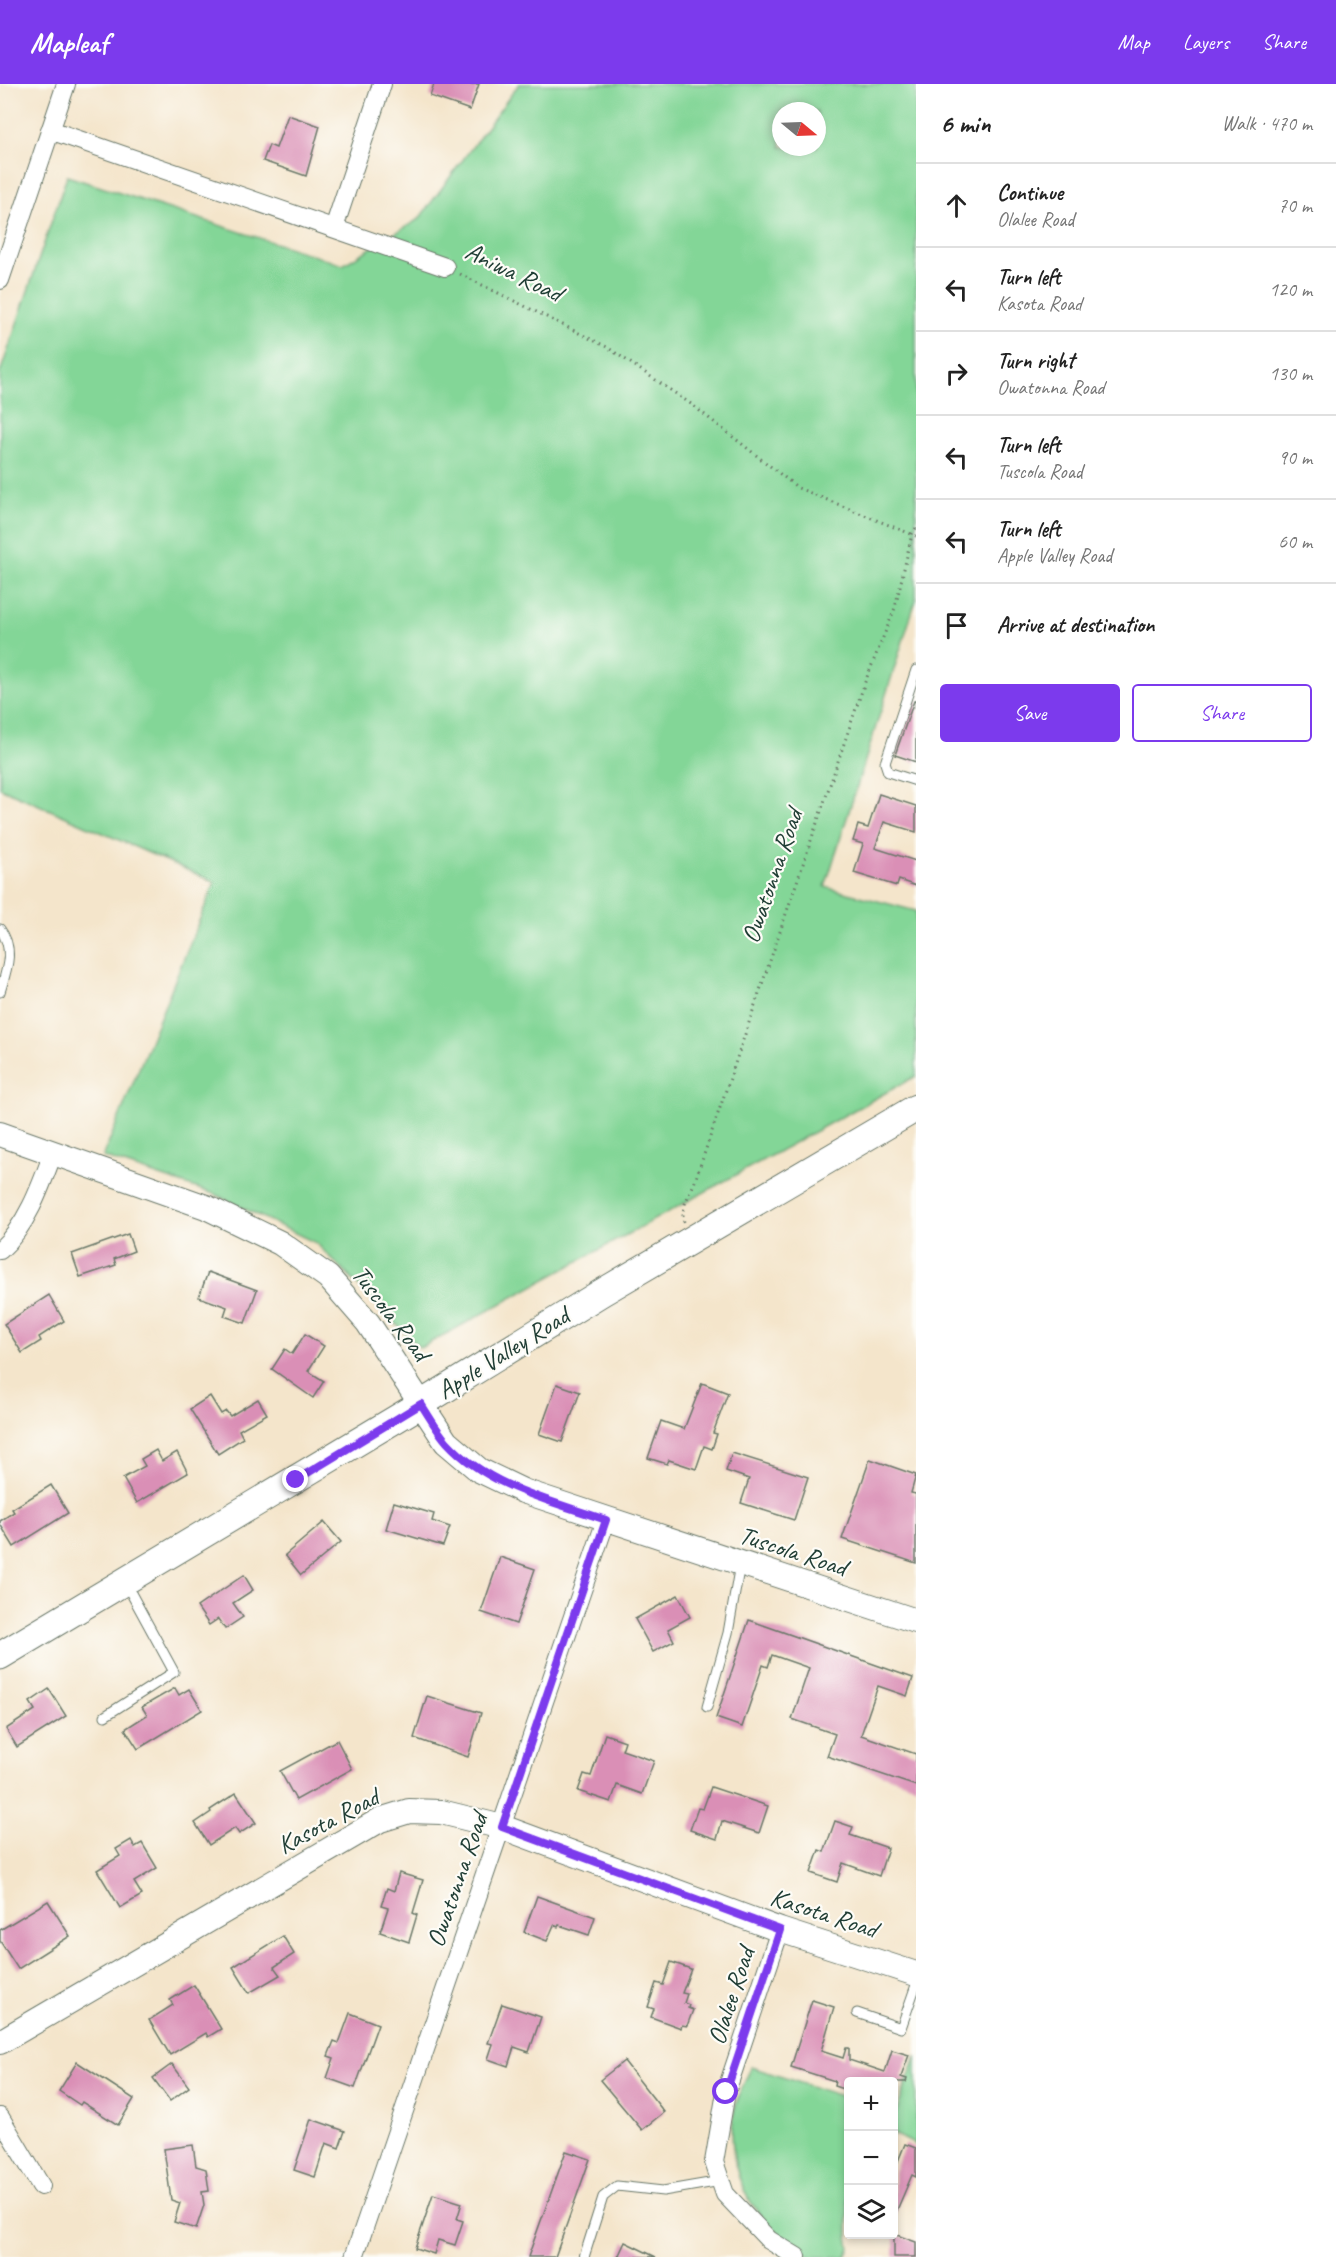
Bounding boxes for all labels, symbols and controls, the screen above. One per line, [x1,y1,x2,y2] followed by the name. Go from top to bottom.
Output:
[30,25,108,60] text: Mapleaf
[1117,29,1150,55] text: Map
[1183,29,1229,55] text: Layers
[1262,29,1306,55] text: Share
[772,102,826,156] north arrow
[940,107,990,140] text: 6 min
[1222,111,1312,136] text: Walk · 470 m
[997,179,1063,207] text: Continue
[940,189,973,222] icon: ahead
[1278,193,1312,218] text: 70 m
[997,207,1074,232] text: Olalee Road
[460,234,571,311] street label: Aniwa Road
[997,263,1061,291] text: Turn left
[940,273,973,306] icon: left
[1269,277,1312,302] text: 120 m
[997,291,1082,316] text: Kasota Road
[997,347,1074,375] text: Turn right
[940,357,973,390] icon: right
[1269,361,1312,386] text: 130 m
[997,375,1104,400] text: Owatonna Road
[997,431,1061,459] text: Turn left
[940,441,973,474] icon: left
[1278,445,1312,470] text: 90 m
[997,459,1083,484] text: Tuscola Road
[997,515,1061,543] text: Turn left
[940,525,973,558] icon: left
[1278,529,1312,554] text: 60 m
[997,543,1112,568] text: Apple Valley Road
[940,609,973,642] icon: arrive
[997,611,1154,639] text: Arrive at destination
[940,684,1120,742] button: Save
[1132,684,1312,742] button: Share
[734,801,812,947] street label: Owatonna Road
[344,1259,440,1370] street label: Tuscola Road
[431,1297,578,1407] street label: Apple Valley Road
[282,1466,308,1492] route end
[735,1518,855,1585] street label: Tuscola Road
[272,1779,388,1861] street label: Kasota Road
[419,1805,497,1951] street label: Owatonna Road
[766,1880,885,1947] street label: Kasota Road
[700,1940,763,2049] street label: Olalee Road
[844,2077,898,2239] map controls
[844,2077,898,2131] button: +
[712,2078,738,2104] route start
[844,2131,898,2185] button: −
[844,2185,898,2239] button: layers

